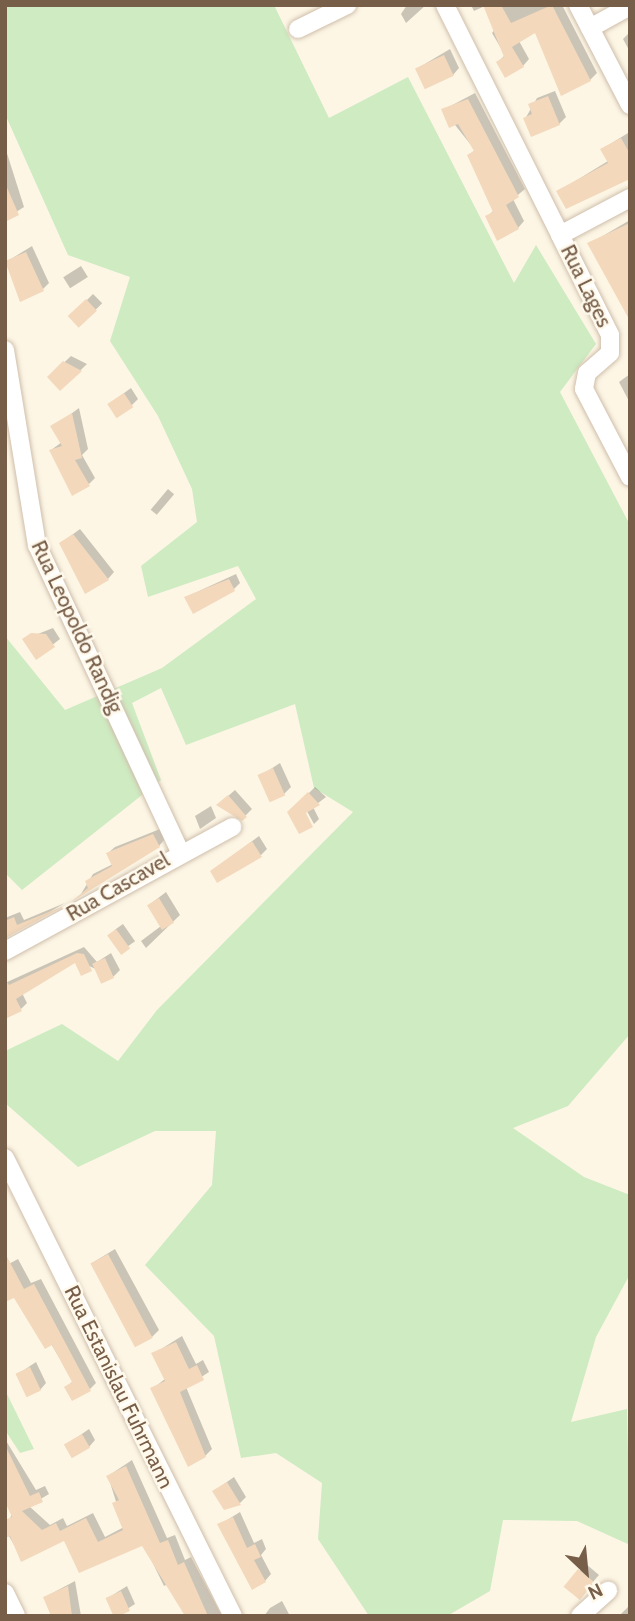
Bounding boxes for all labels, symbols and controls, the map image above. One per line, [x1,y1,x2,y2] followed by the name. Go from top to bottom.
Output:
[555,241,617,331] street label: Rua Lages
[26,537,128,717] street label: Rua Leopoldo Randig
[62,847,174,927] street label: Rua Cascavel
[59,1282,179,1492] street label: Rua Estanislau Fuhrmann
[551,1537,621,1607] north arrow
[584,1578,607,1605] text: N

